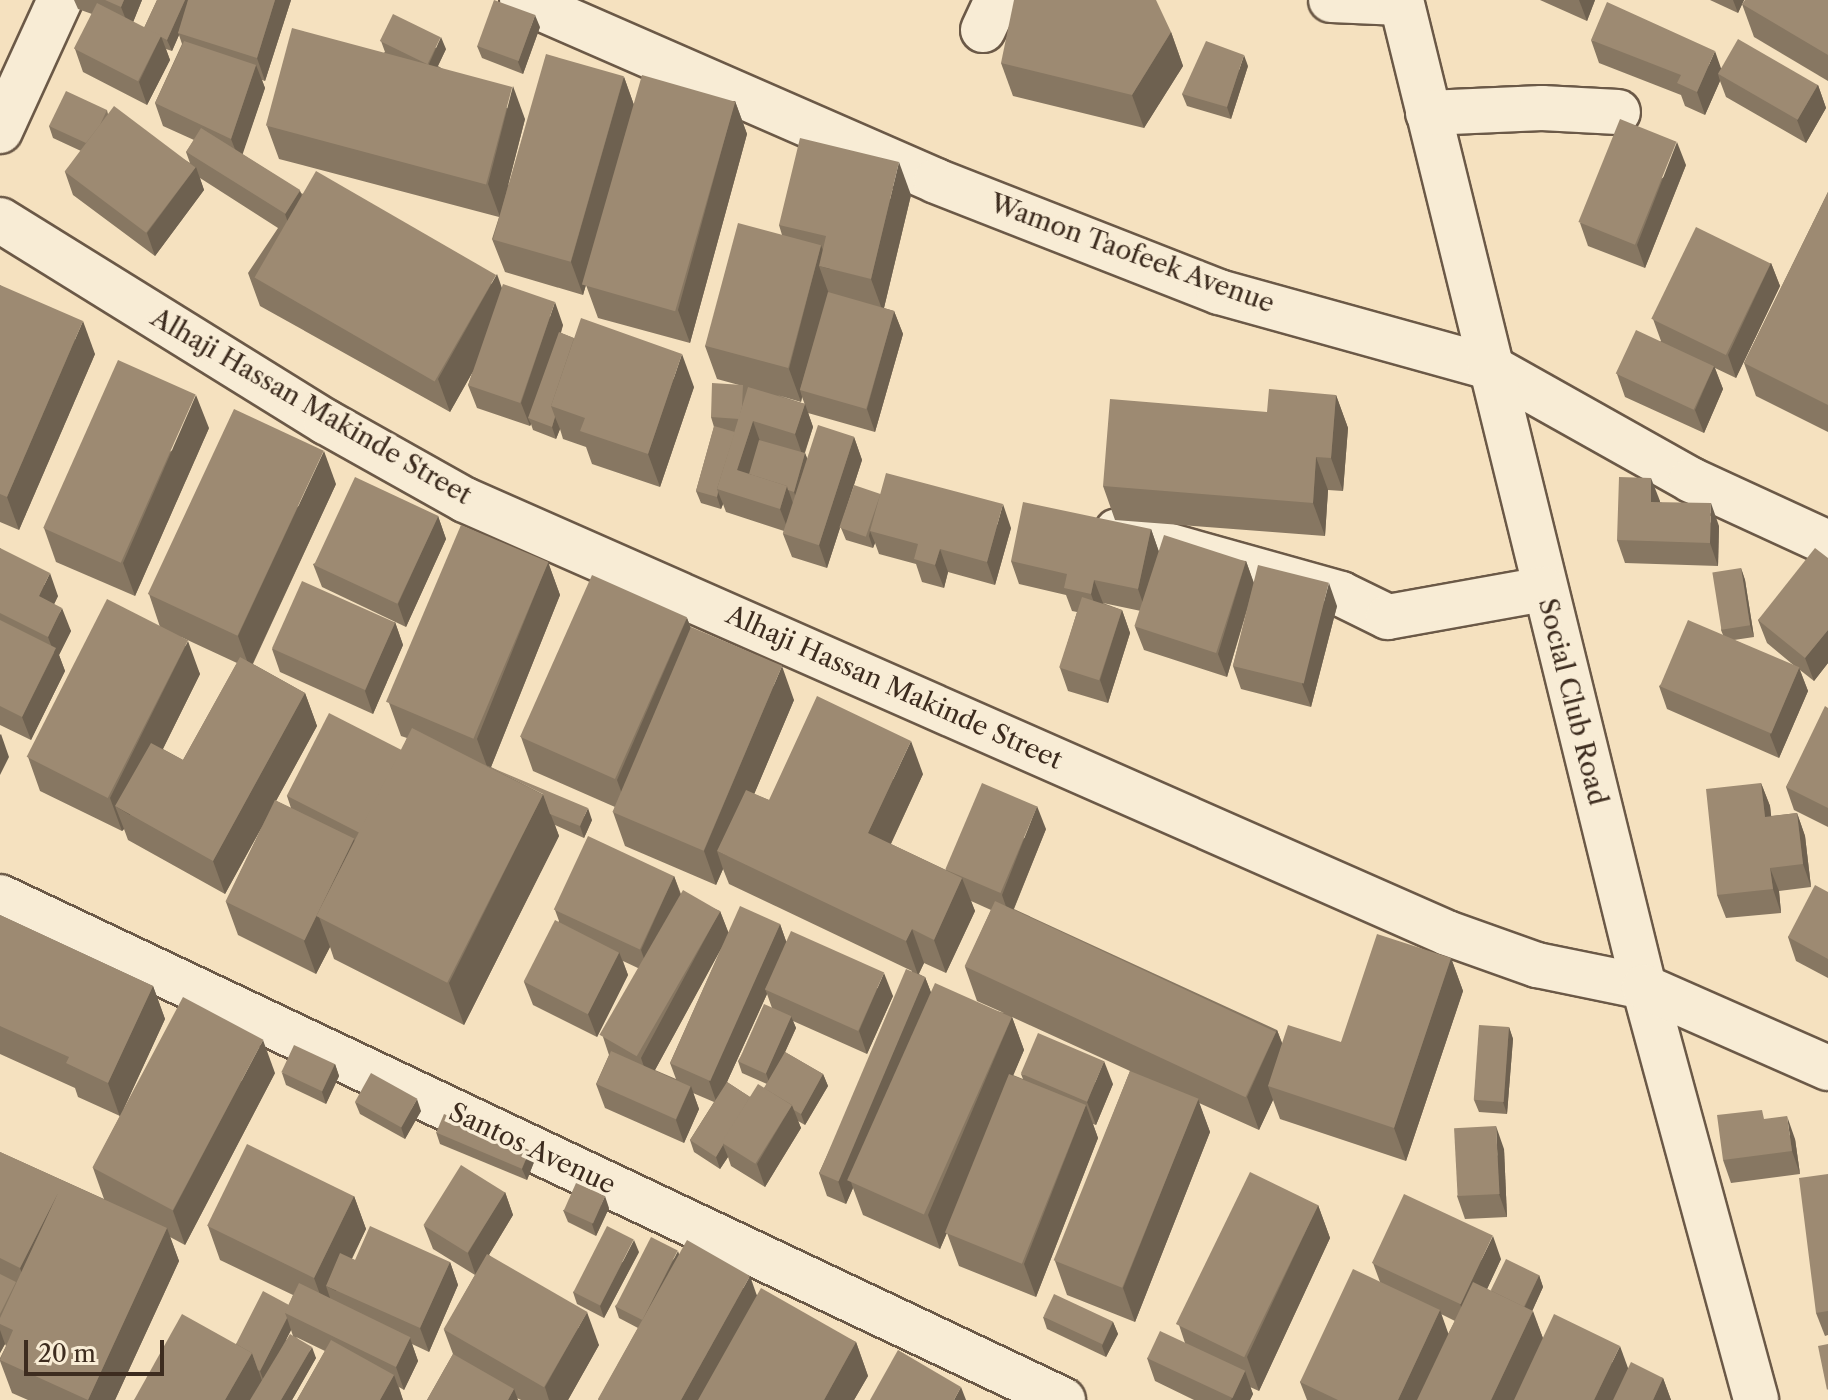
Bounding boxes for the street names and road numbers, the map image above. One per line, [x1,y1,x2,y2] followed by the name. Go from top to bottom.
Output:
[985,188,1279,320] street label: Wamon Taofeek Avenue
[145,302,477,512] street label: Alhaji Hassan Makinde Street
[1531,595,1613,809] street label: Social Club Road
[721,600,1067,776] street label: Alhaji Hassan Makinde Street
[443,1097,621,1201] street label: Santos Avenue

